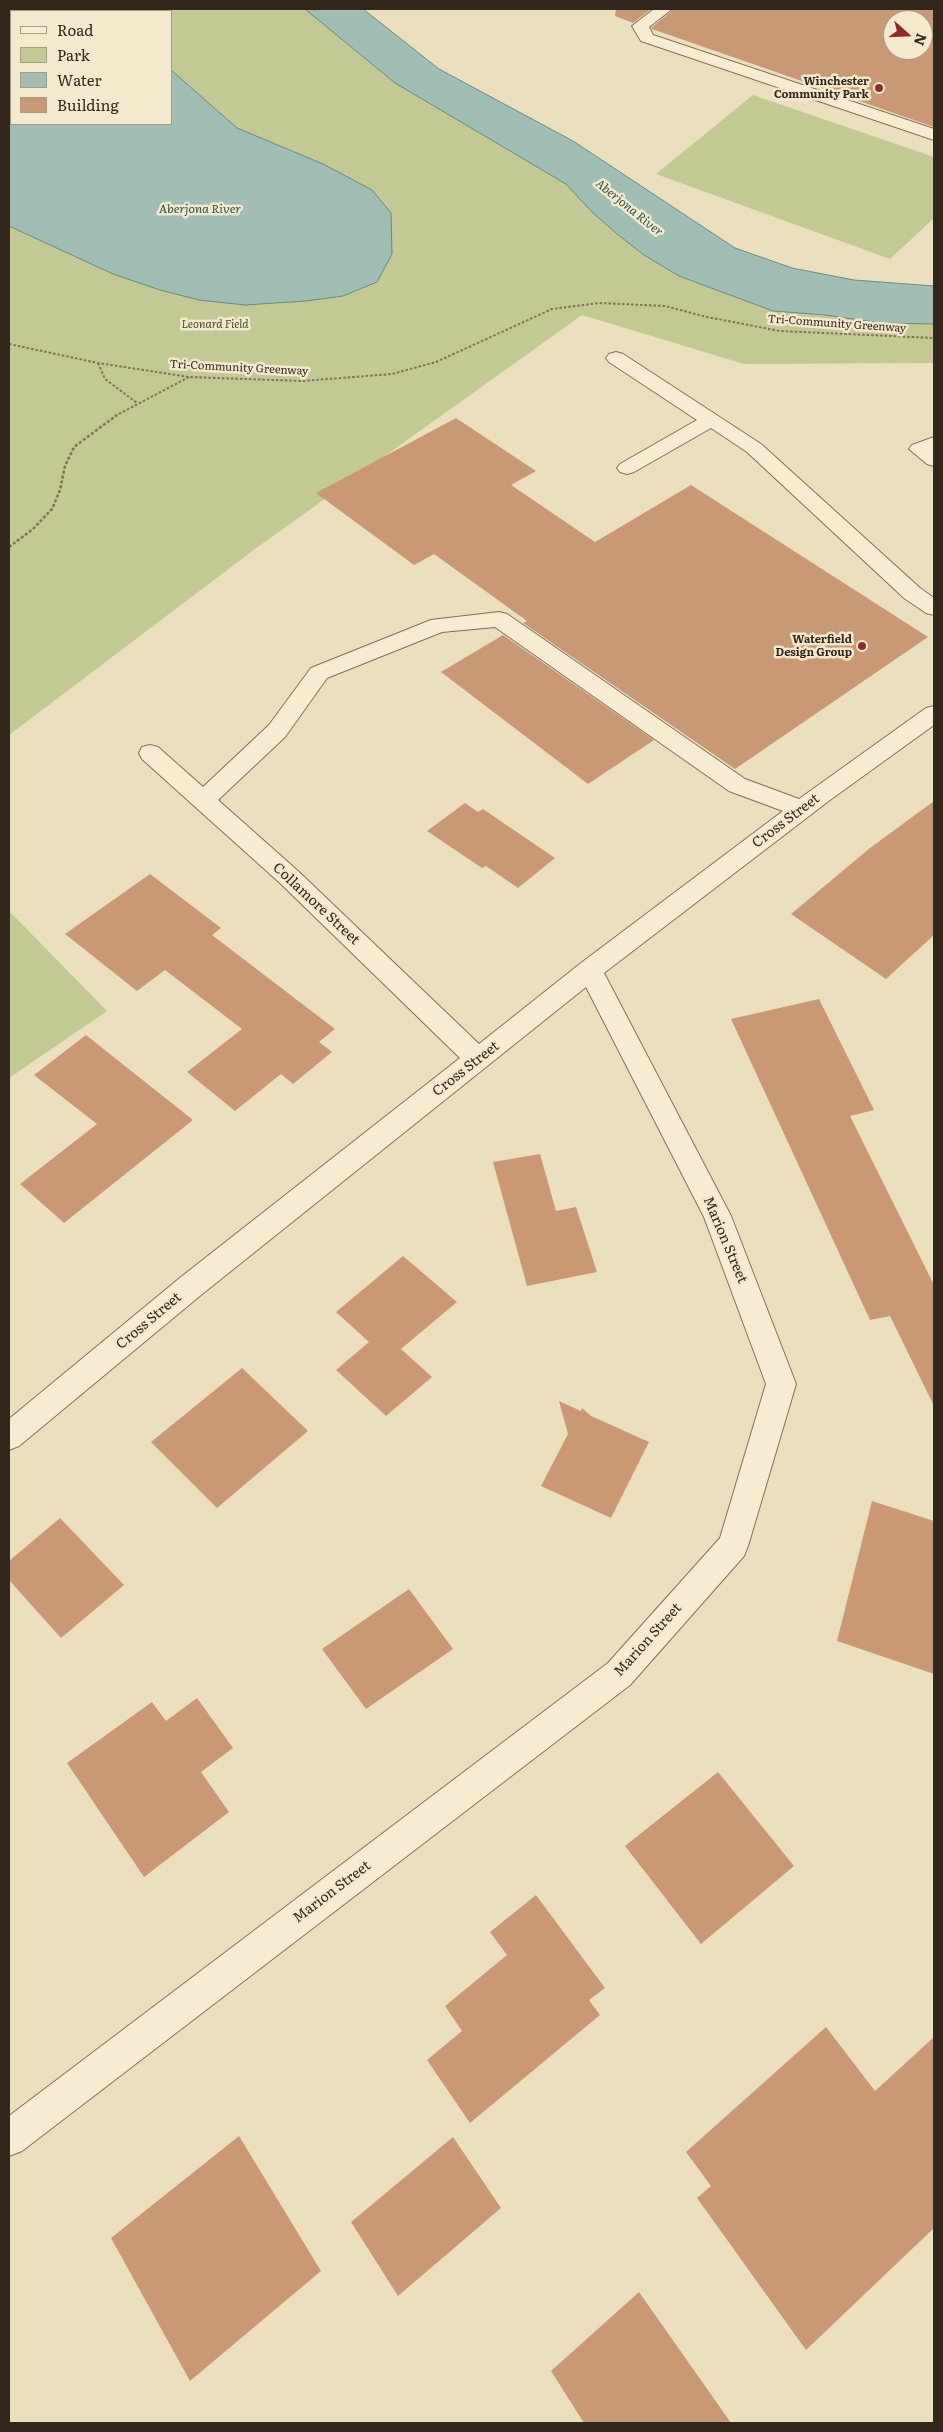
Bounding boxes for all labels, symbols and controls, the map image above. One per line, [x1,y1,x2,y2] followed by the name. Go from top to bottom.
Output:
[10,10,172,125] legend
[883,10,933,60] north arrow
[57,18,93,41] text: Road
[910,31,933,49] text: N
[57,43,90,66] text: Park
[57,68,102,91] text: Water
[774,75,869,101] place label: Winchester Community Park
[873,82,885,94] marker: Winchester Community Park
[57,93,119,116] text: Building
[592,177,666,239] water label: Aberjona River
[159,202,241,216] water label: Aberjona River
[767,313,907,335] street label: Tri-Community Greenway
[181,318,249,332] park label: Leonard Field
[169,358,309,378] street label: Tri-Community Greenway
[776,633,852,659] place label: Waterfield Design Group
[856,640,868,652] marker: Waterfield Design Group
[749,790,823,852] street label: Cross Street
[269,859,363,949] street label: Collamore Street
[429,1038,503,1100] street label: Cross Street
[699,1194,751,1286] street label: Marion Street
[113,1289,185,1353] street label: Cross Street
[611,1600,685,1680] street label: Marion Street
[290,1857,374,1927] street label: Marion Street

